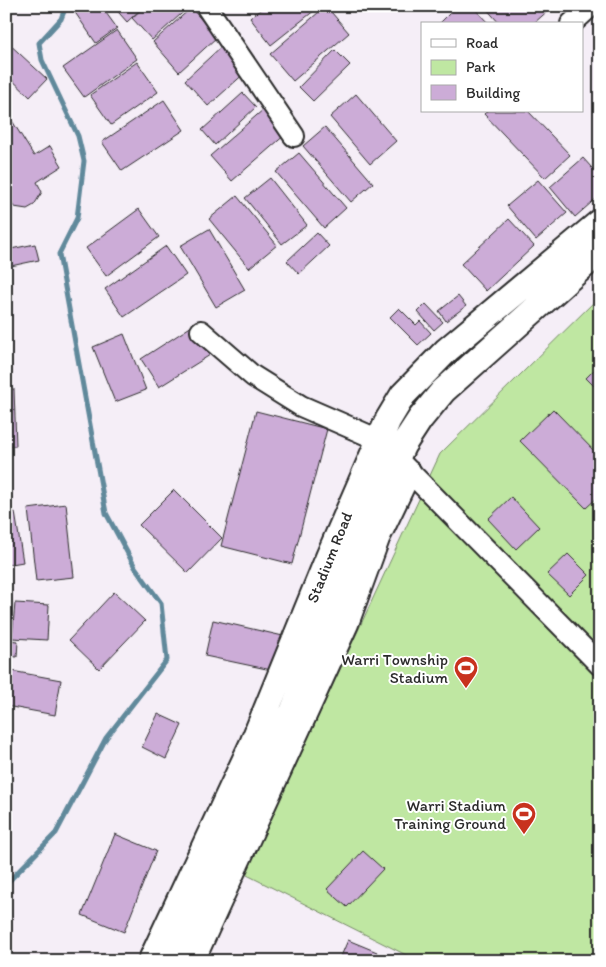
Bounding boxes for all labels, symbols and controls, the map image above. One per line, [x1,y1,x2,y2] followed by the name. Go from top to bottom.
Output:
[421,22,584,112] legend
[466,34,499,52] text: Road
[466,58,496,76] text: Park
[466,84,520,102] text: Building
[303,509,356,605] street label: Stadium Road
[341,650,449,687] place label: Warri Township Stadium
[453,655,479,689] sports icon: Warri Township Stadium
[394,796,506,833] place label: Warri Stadium Training Ground
[511,801,537,835] sports icon: Warri Stadium Training Ground

